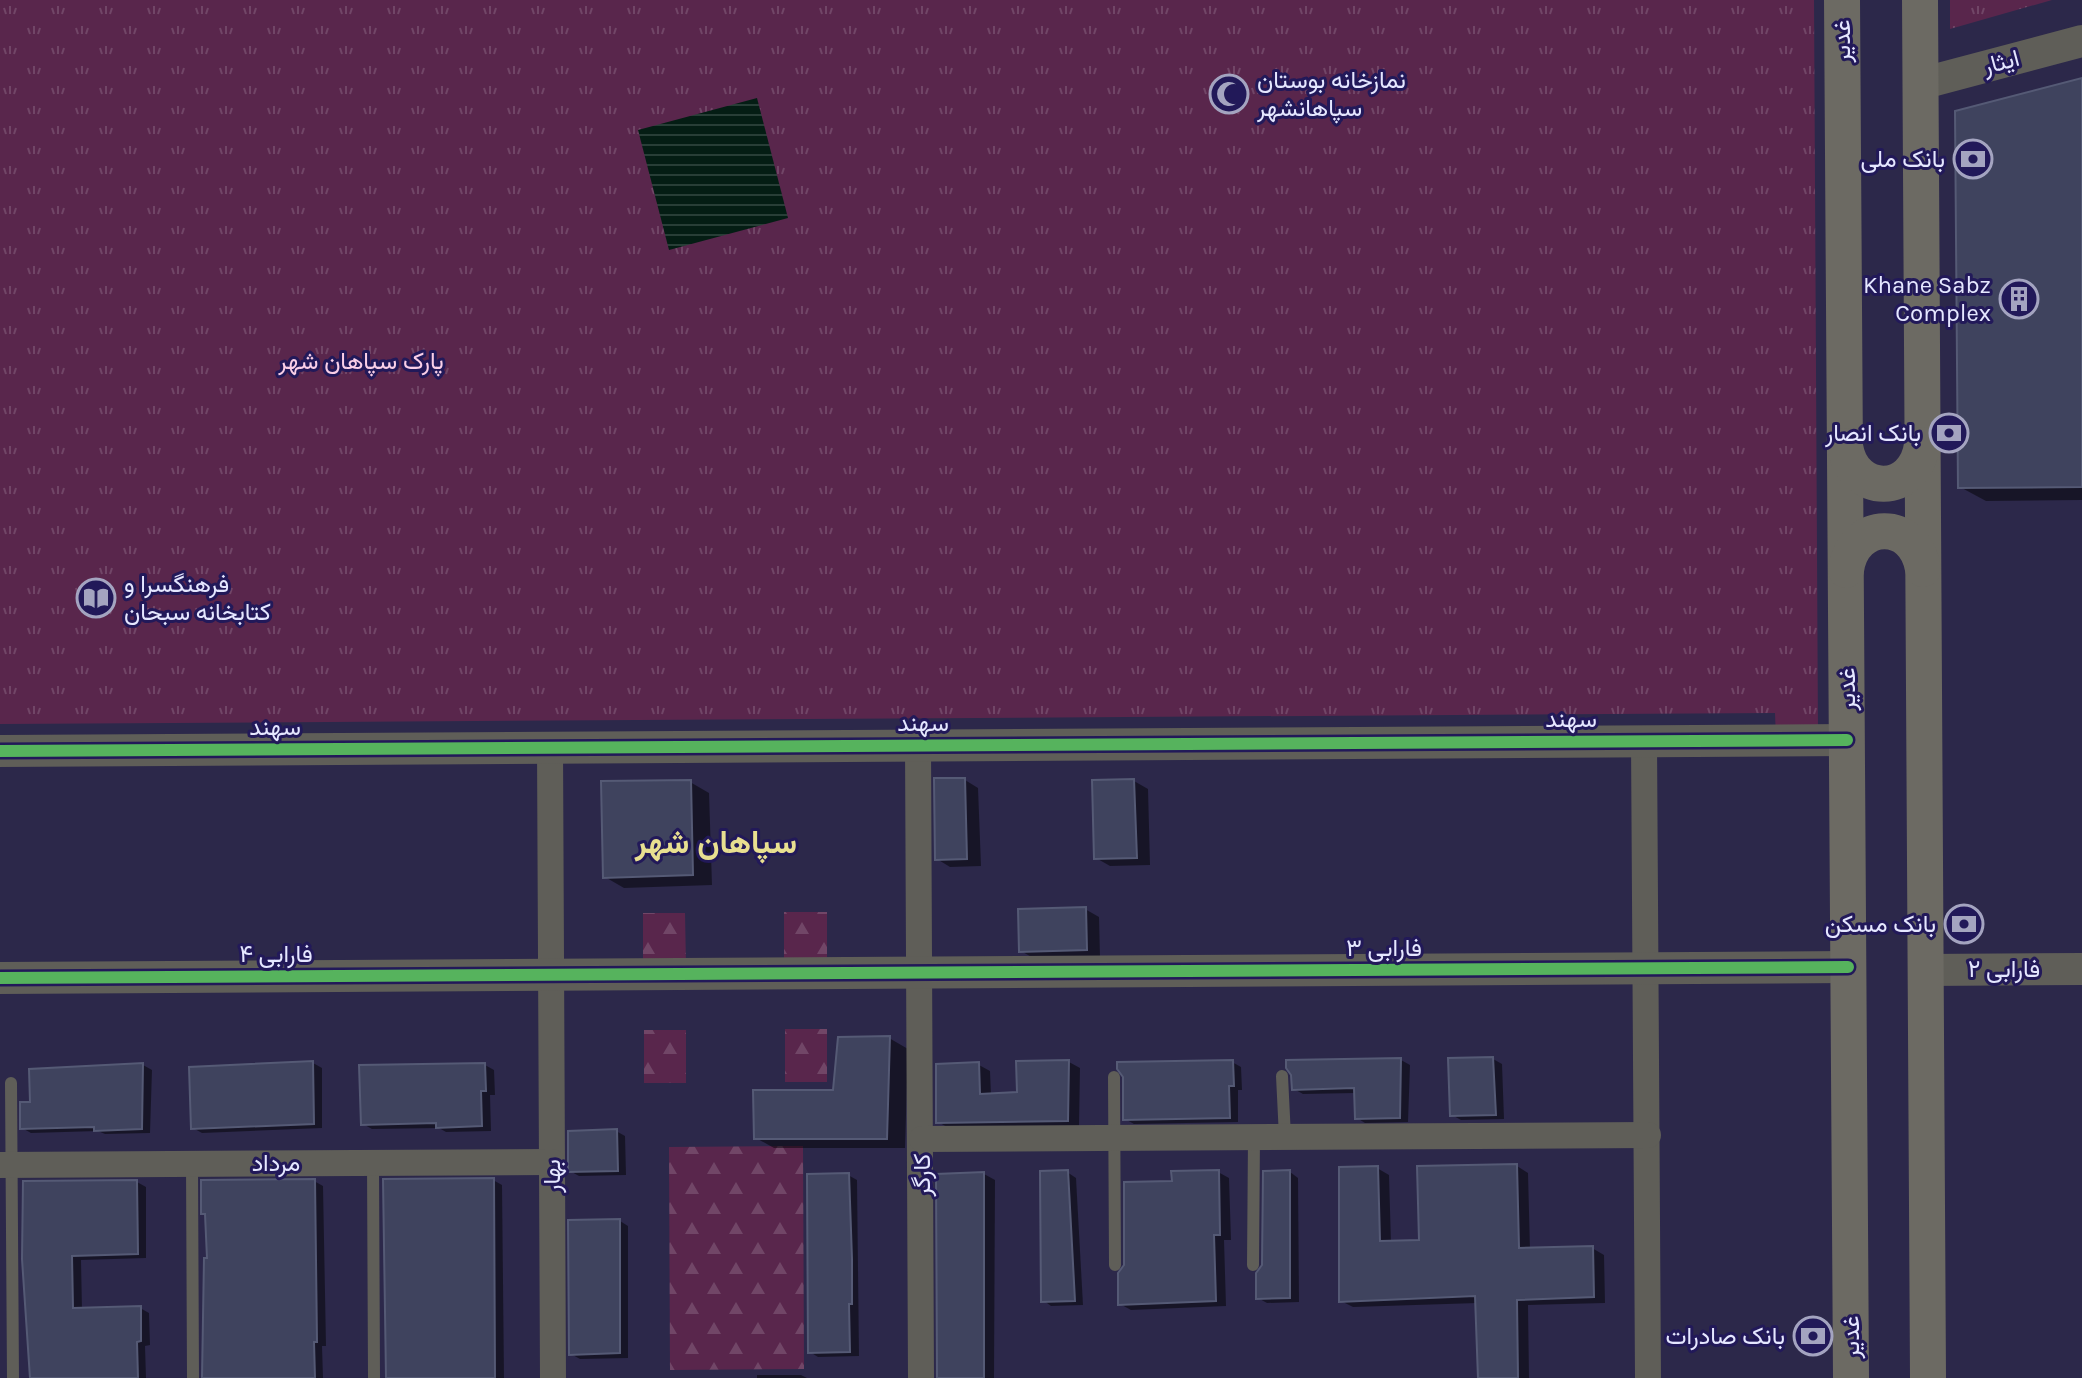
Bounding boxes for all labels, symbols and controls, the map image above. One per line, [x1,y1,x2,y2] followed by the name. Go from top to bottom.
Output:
[1828,20,1857,63] street label: غدیر
[1979,44,2023,81] street label: ایثار
[1256,66,1406,124] place label: نمازخانه بوستان سپاهانشهر
[1208,73,1250,115] mosque icon: نمازخانه بوستان سپاهانشهر
[1952,138,1994,180] bank icon: بانک ملی
[1860,145,1945,173] place label: بانک ملی
[1863,271,1991,327] place label: Khane Sabz Complex
[1998,278,2040,320] building icon: Khane Sabz Complex
[277,347,444,377] park label: پارک سپاهان شهر
[1928,412,1970,454] bank icon: بانک انصار
[1824,419,1921,448] place label: بانک انصار
[124,570,271,626] place label: فرهنگسرا و کتابخانه سبحان
[75,577,117,619] library icon: فرهنگسرا و کتابخانه سبحان
[1833,668,1862,711] street label: غدیر
[1545,705,1597,734] street label: سهند
[897,709,949,738] street label: سهند
[249,713,301,742] street label: سهند
[634,824,797,864] district label: سپاهان شهر
[1943,903,1985,945] bank icon: بانک مسکن
[1825,910,1936,938] place label: بانک مسکن
[1346,934,1422,963] street label: فارابی ۳
[239,940,313,969] street label: فارابی ۴
[1968,955,2040,984] street label: فارابی ۲
[252,1149,300,1178] street label: مرداد
[908,1154,937,1197] street label: کارگر
[538,1159,567,1194] street label: بهار
[1792,1315,1834,1357] bank icon: بانک صادرات
[1837,1316,1866,1359] street label: غدیر
[1666,1322,1785,1351] place label: بانک صادرات

